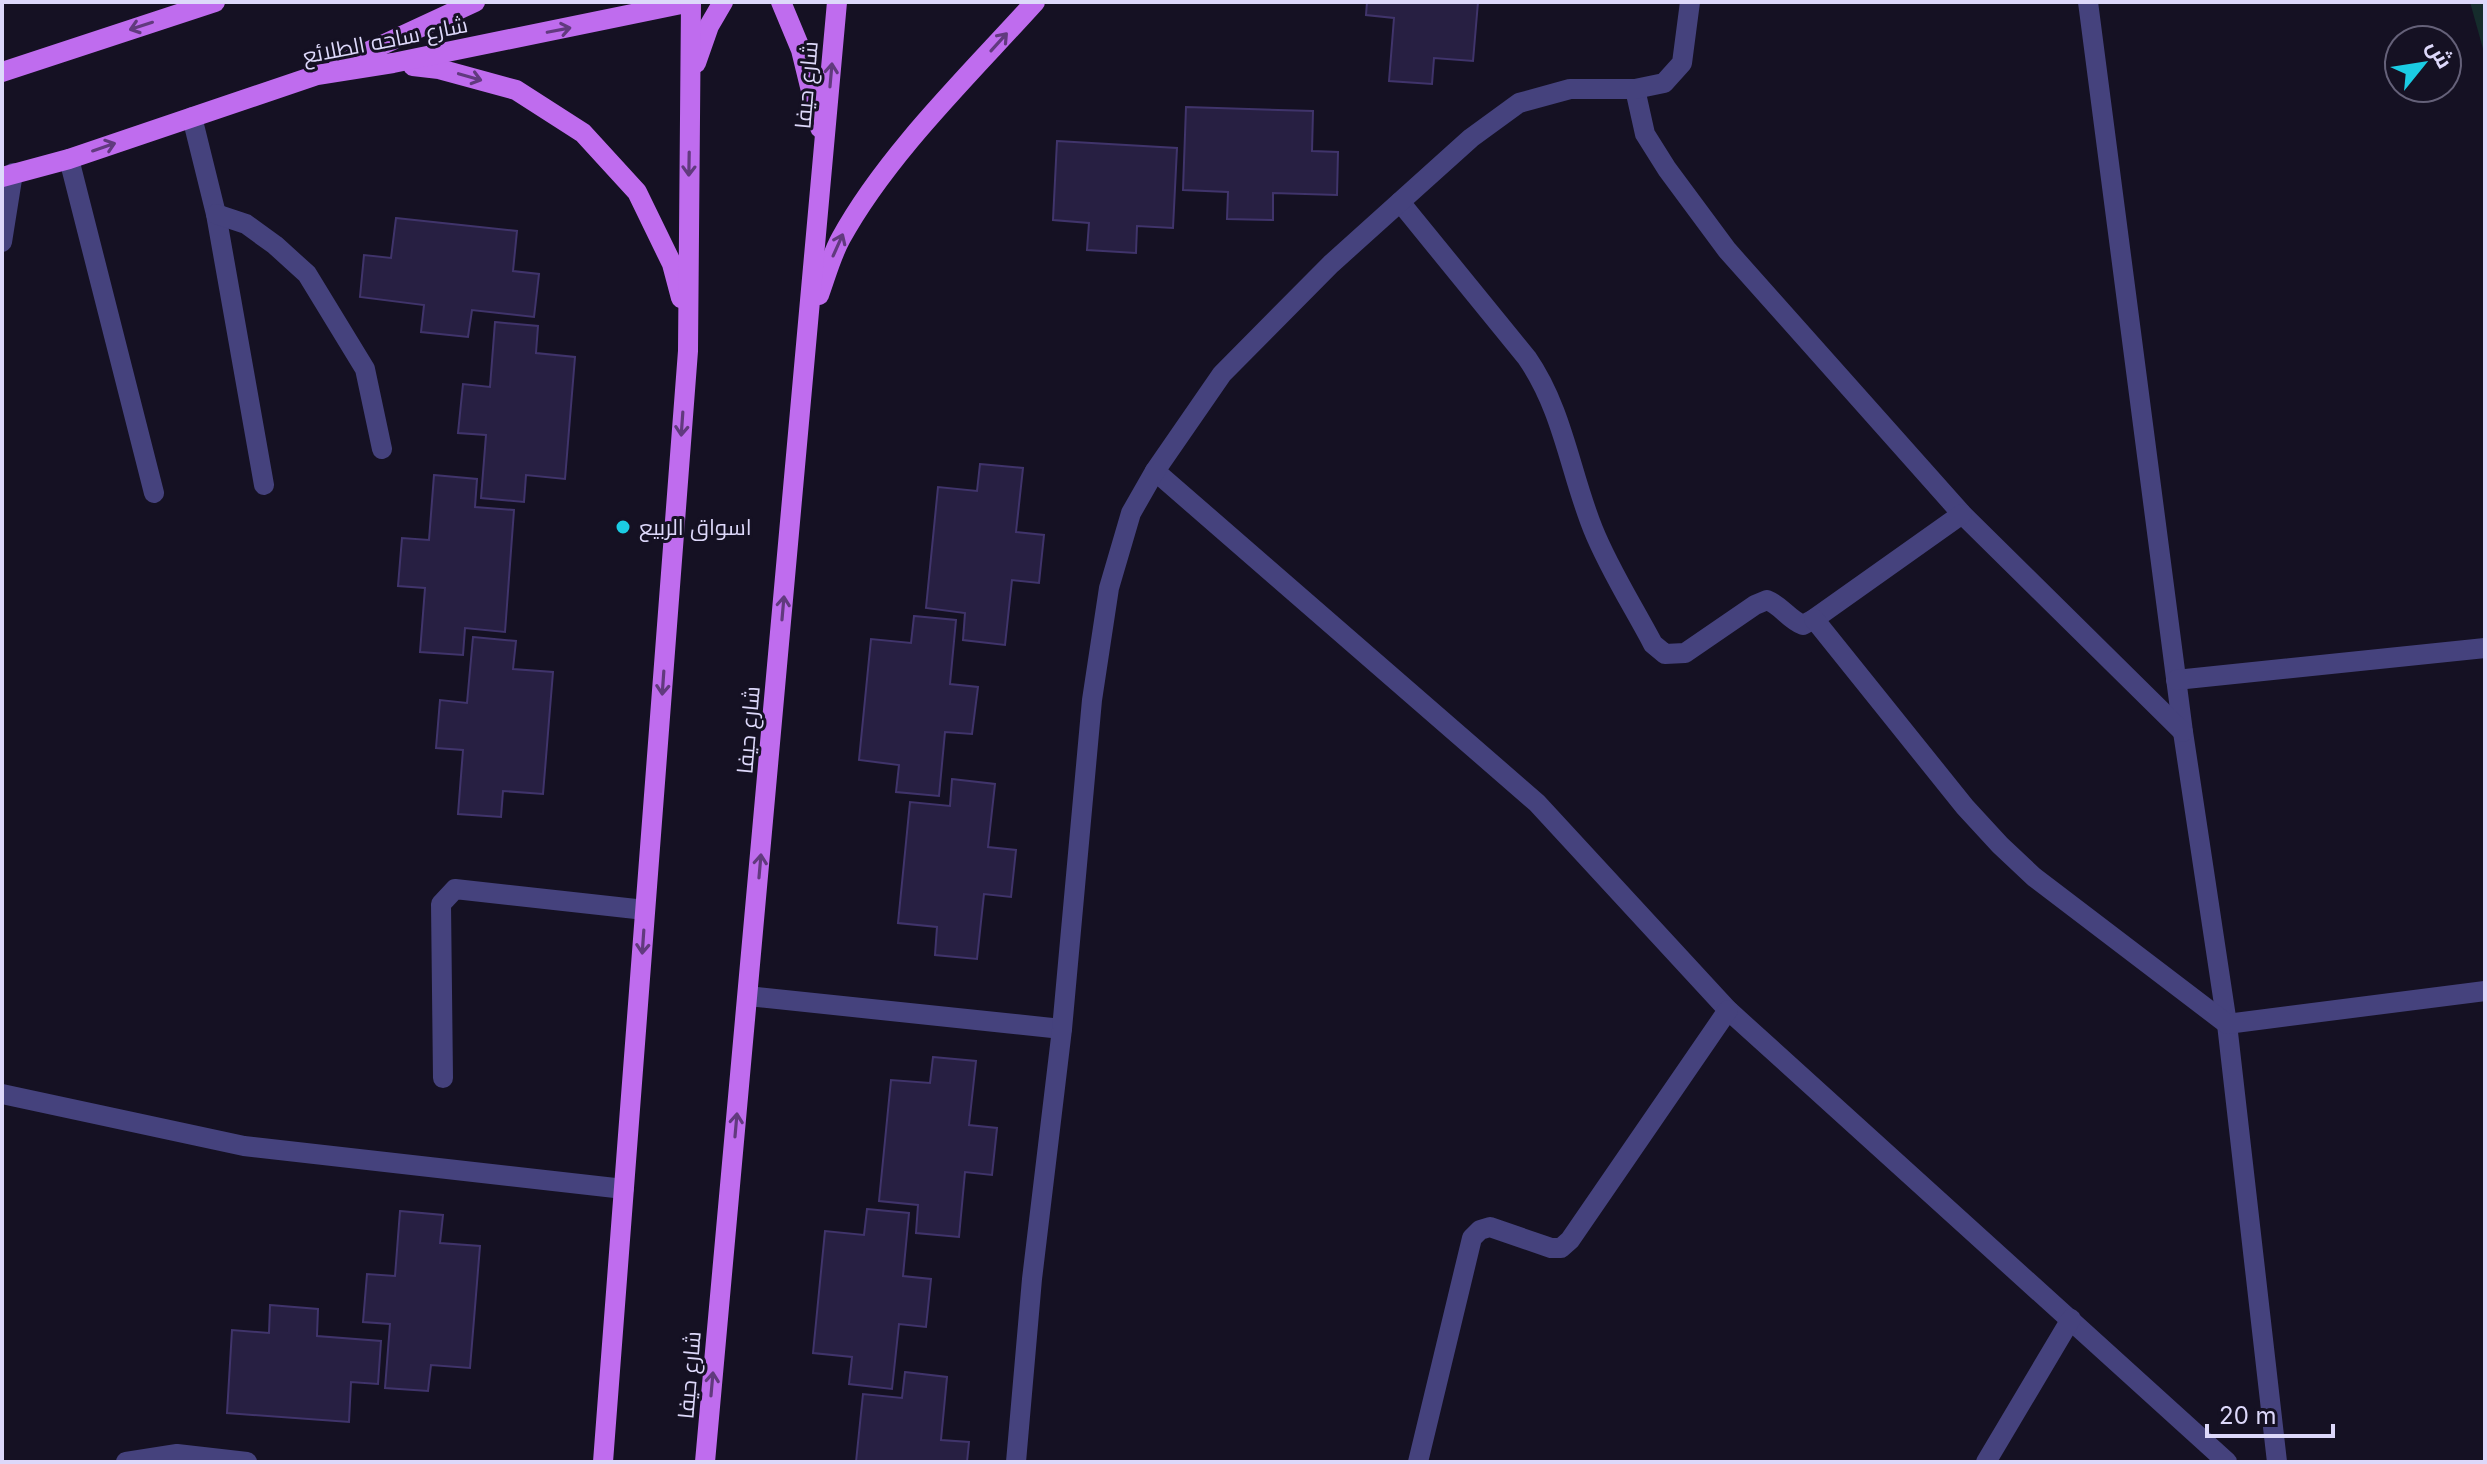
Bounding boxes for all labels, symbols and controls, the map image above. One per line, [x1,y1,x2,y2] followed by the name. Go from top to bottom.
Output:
[300,11,470,71] street label: شارع ساحه الطلائع
[129,20,154,35] one-way arrow
[546,22,571,37] one-way arrow
[2383,24,2463,104] north arrow
[990,32,1008,52] one-way arrow
[2421,35,2459,73] text: ش
[789,40,825,130] street label: شارع حيفا
[824,62,839,89] one-way arrow
[456,71,482,86] one-way arrow
[91,138,116,153] one-way arrow
[681,150,697,177] one-way arrow
[832,233,847,258] one-way arrow
[674,410,689,437] one-way arrow
[639,514,752,542] place label: اسواق الربيع
[614,518,632,536] marker: اسواق الربيع
[776,595,791,621] one-way arrow
[655,669,670,696] one-way arrow
[731,685,767,775] street label: شارع حيفا
[752,854,767,880] one-way arrow
[635,928,650,955] one-way arrow
[729,1112,744,1139] one-way arrow
[672,1330,708,1420] street label: شارع حيفا
[705,1371,720,1398] one-way arrow
[2207,1388,2333,1438] scale bar
[2219,1401,2277,1430] text: 20 m

